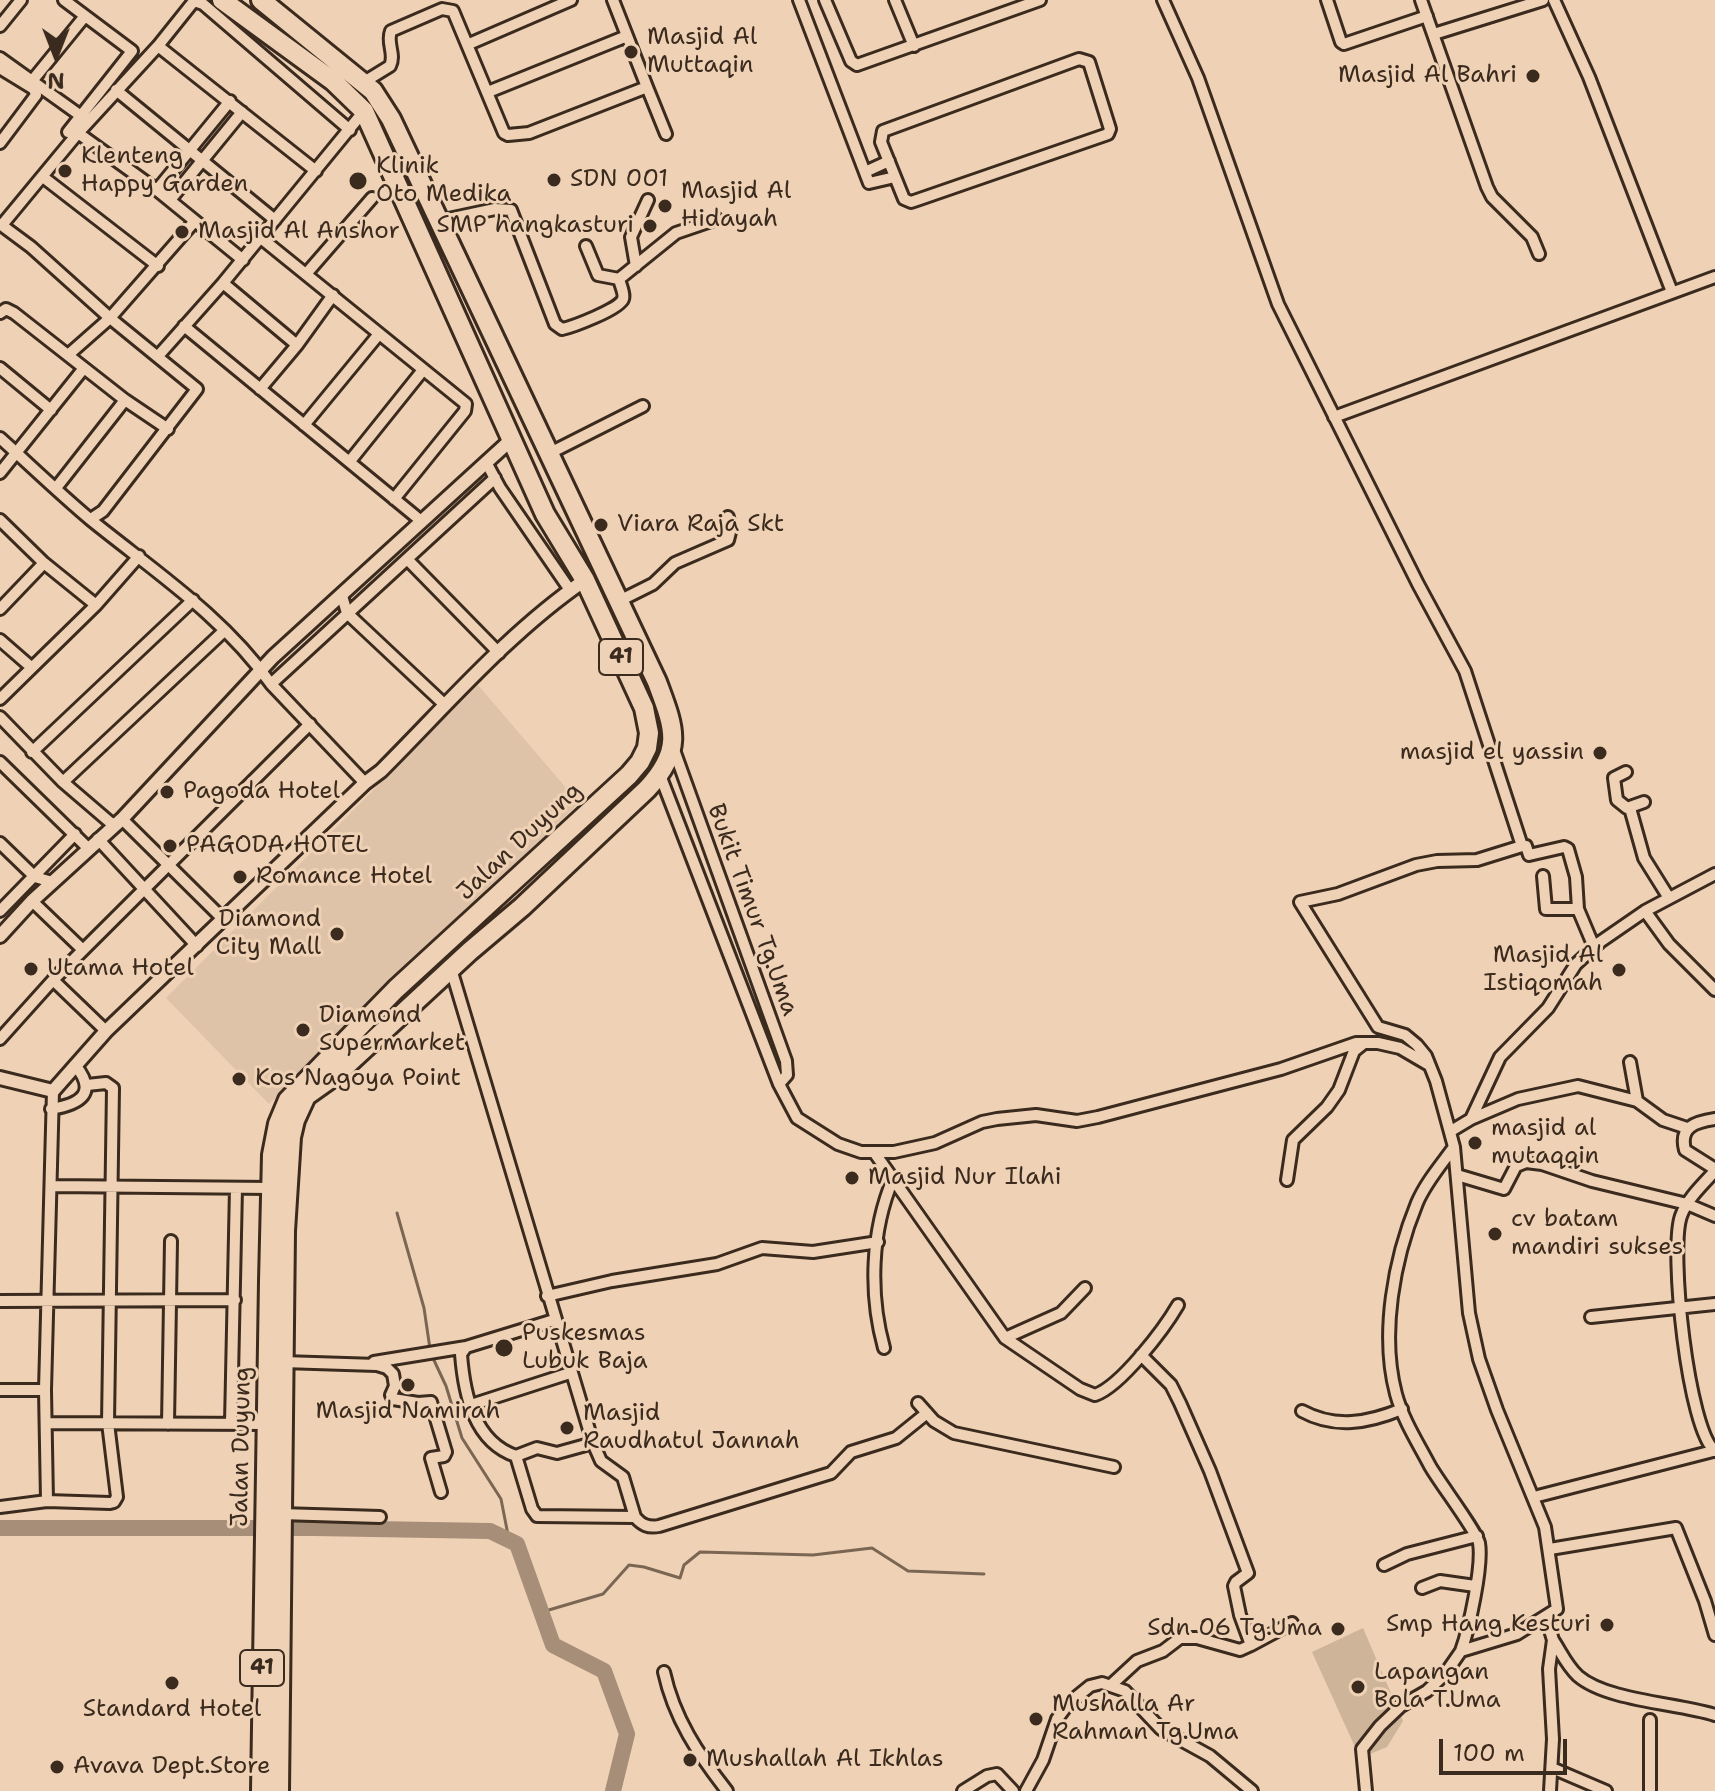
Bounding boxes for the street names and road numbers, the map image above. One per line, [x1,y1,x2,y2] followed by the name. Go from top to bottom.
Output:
[599,639,643,675] road number: 41
[452,777,588,907] street label: Jalan Duyung
[700,800,804,1020] street label: Bukit Timur Tg.Uma
[226,1367,258,1527] street label: Jalan Duyung
[240,1650,284,1686] road number: 41

